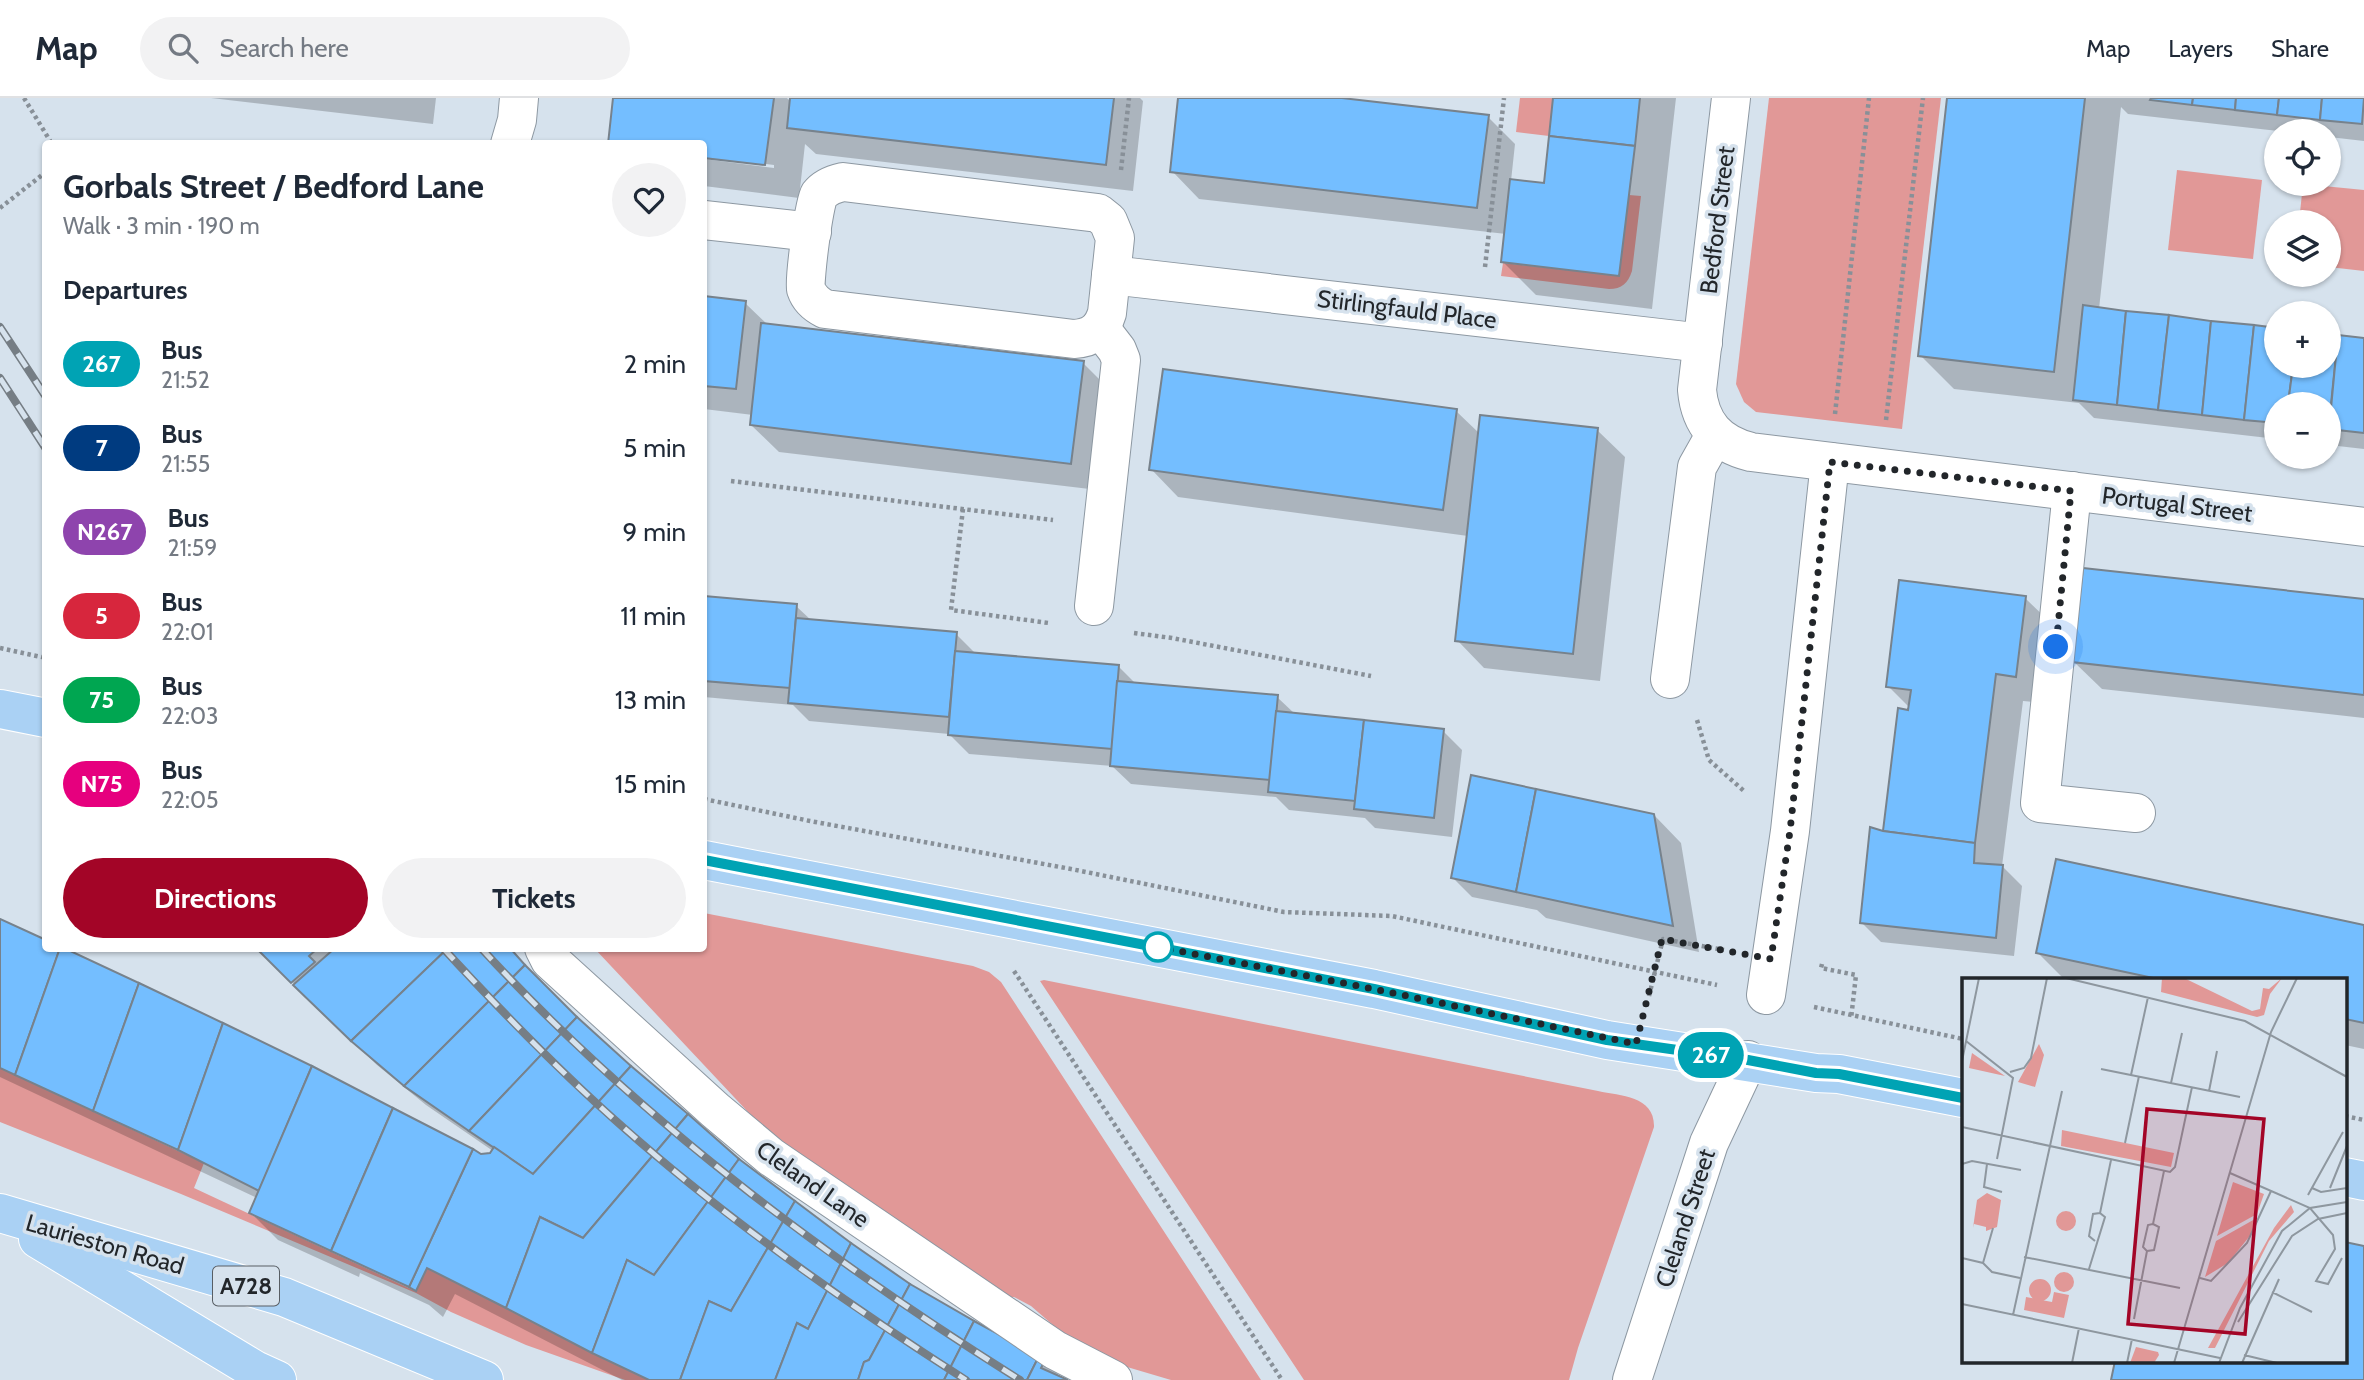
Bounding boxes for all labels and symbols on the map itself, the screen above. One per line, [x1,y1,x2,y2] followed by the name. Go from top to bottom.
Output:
[1694,145,1740,295] street label: Bedford Street
[1316,284,1498,334] street label: Stirlingfauld Place
[2100,480,2254,528] street label: Portugal Street
[2038,629,2073,664] your location
[1143,932,1173,962] unlabelled marker
[1962,978,2346,1362] inset map
[1671,1032,1751,1078] line badge: 267
[751,1134,875,1234] street label: Cleland Lane
[1649,1145,1721,1291] street label: Cleland Street
[23,1208,187,1280] street label: Laurieston Road
[213,1266,279,1306] road number: A728

